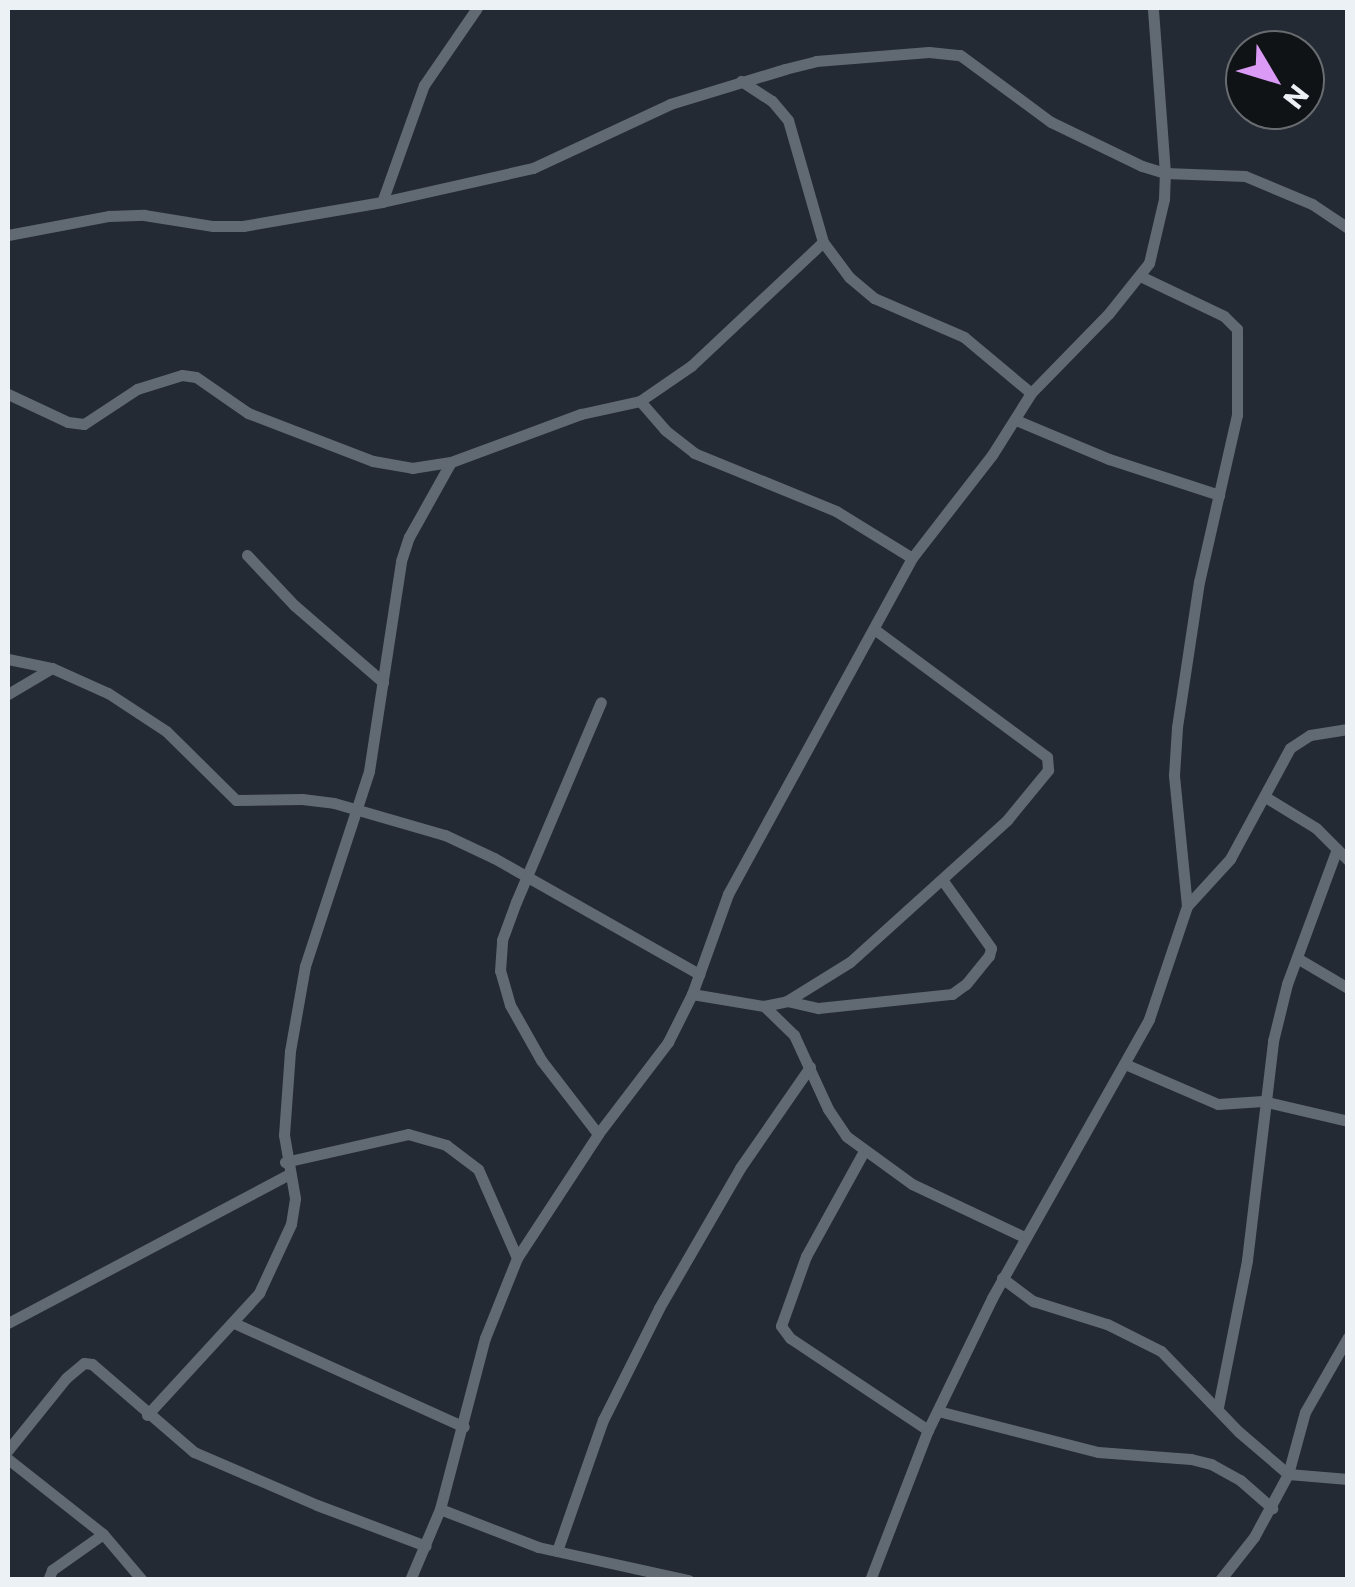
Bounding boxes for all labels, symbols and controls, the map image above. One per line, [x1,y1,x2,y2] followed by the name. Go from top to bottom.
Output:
[1225,30,1325,130] north arrow
[1277,78,1317,116] text: N

